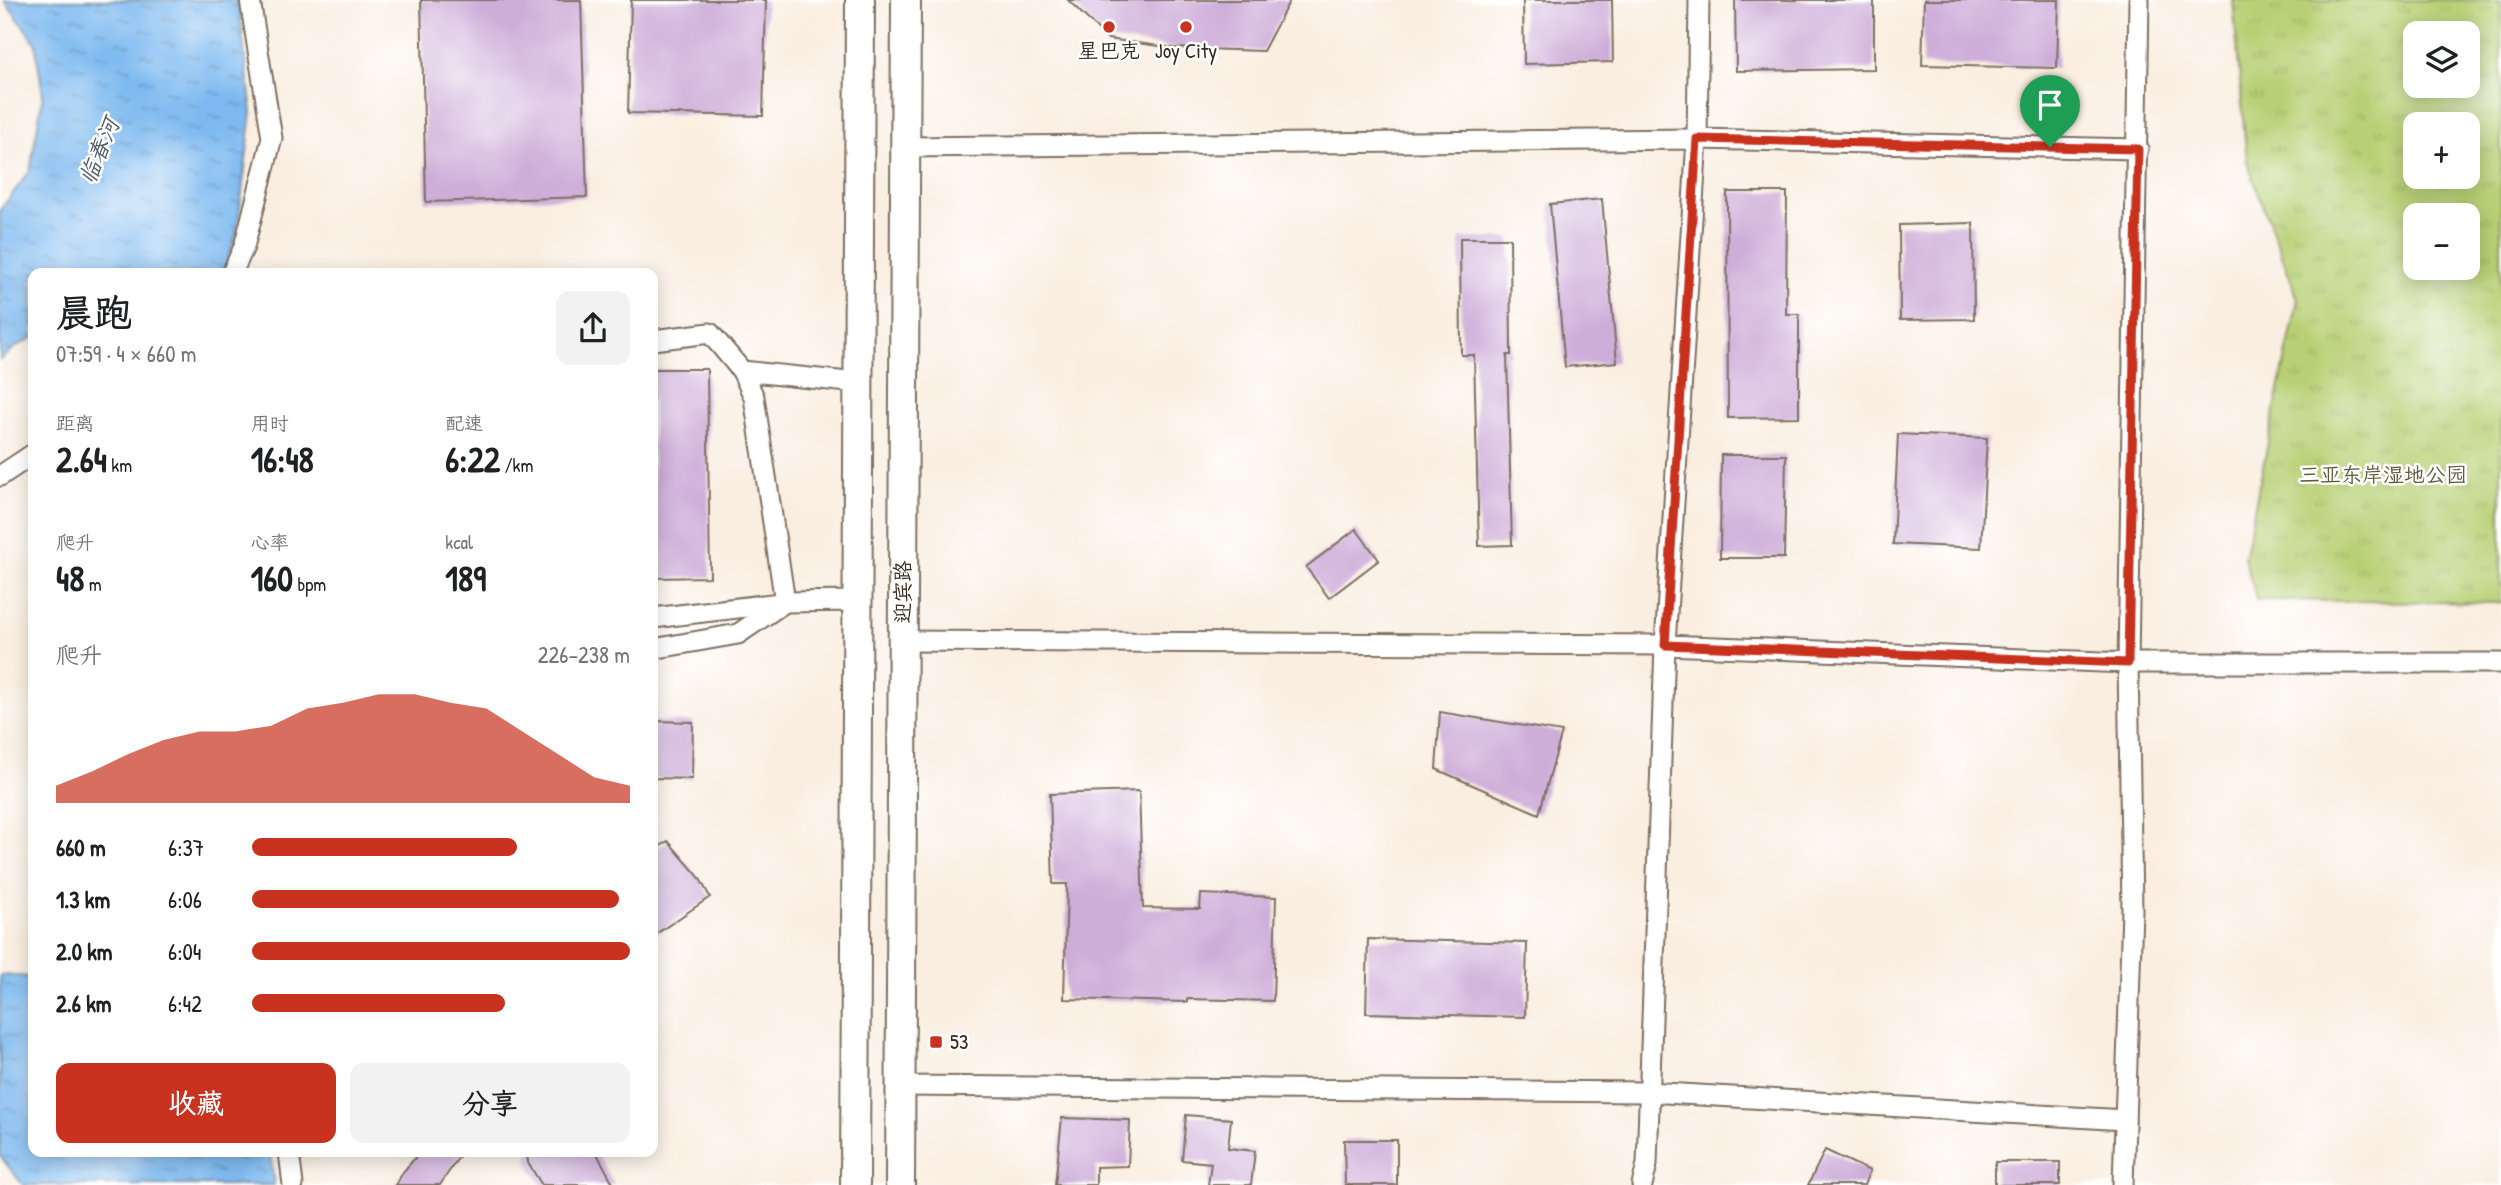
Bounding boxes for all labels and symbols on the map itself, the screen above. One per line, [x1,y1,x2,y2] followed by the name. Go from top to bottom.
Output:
[1101,19,1117,35] marker: 星巴克
[1178,19,1194,35] marker: Joy City
[1078,36,1141,65] place label: 星巴克
[1155,36,1217,65] place label: Joy City
[2020,75,2080,147] pin
[71,109,128,189] water label: 临春河
[2299,460,2467,489] park label: 三亚东岸湿地公园
[888,561,917,624] street label: 迎宾路
[950,1027,968,1056] place label: 53
[928,1034,944,1050] marker: 53

